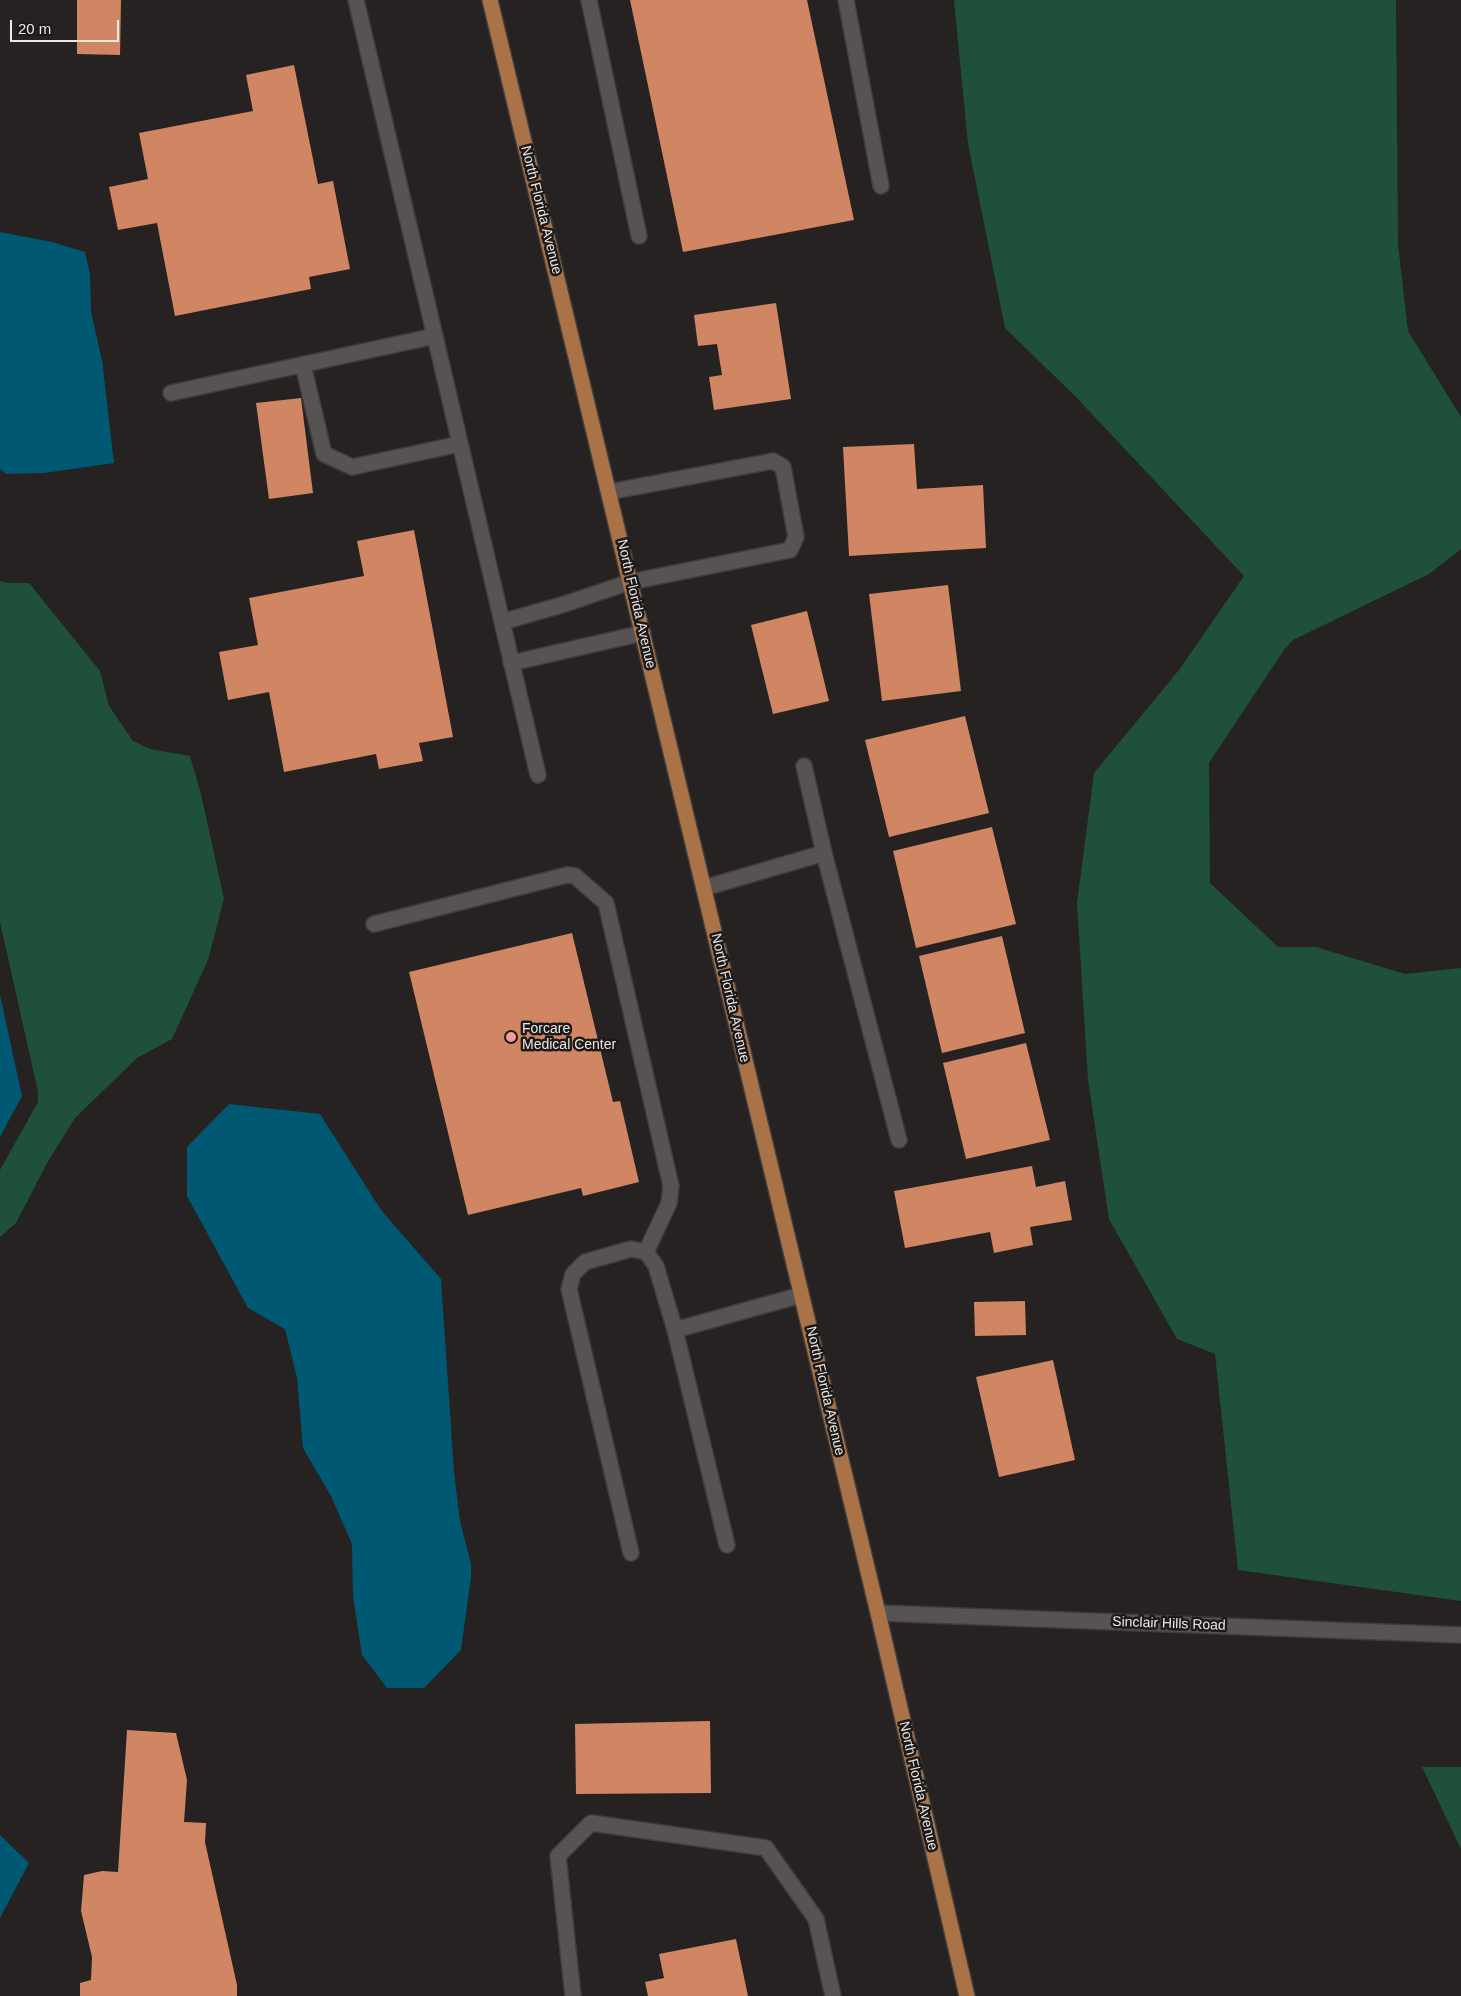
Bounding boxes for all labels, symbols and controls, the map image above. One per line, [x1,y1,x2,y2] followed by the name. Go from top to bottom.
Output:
[12,10,121,42] scale bar
[18,20,51,37] text: 20 m
[517,144,565,276] street label: North Florida Avenue
[613,538,659,670] street label: North Florida Avenue
[707,932,753,1064] street label: North Florida Avenue
[522,1021,616,1054] place label: Forcare Medical Center
[504,1030,518,1044] marker: Forcare Medical Center
[802,1325,848,1457] street label: North Florida Avenue
[1112,1614,1226,1634] street label: Sinclair Hills Road
[895,1720,941,1852] street label: North Florida Avenue

